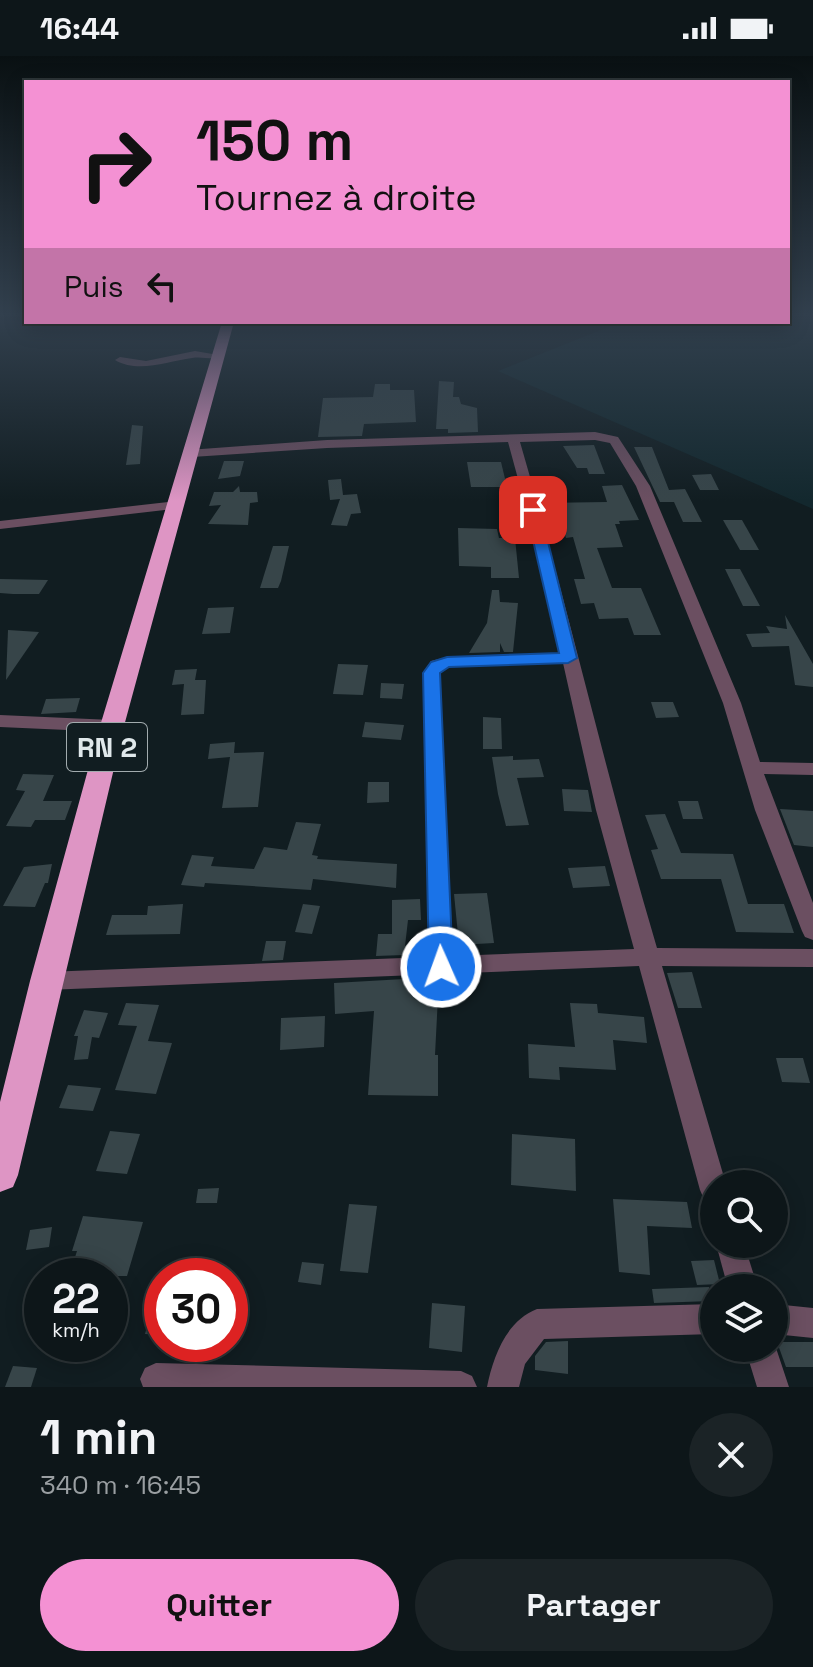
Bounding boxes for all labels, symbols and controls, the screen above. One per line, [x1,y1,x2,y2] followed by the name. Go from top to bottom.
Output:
[40,9,119,48] text: 16:44
[196,105,353,176] text: 150 m
[64,112,168,216] icon: right
[196,175,477,221] text: Tournez à droite
[140,264,184,308] icon: left
[64,267,124,306] text: Puis
[499,476,567,544] pin
[511,488,555,532] icon: arrive
[67,723,147,771] road number: RN 2
[399,925,483,1009] position arrow
[700,1170,788,1362] map controls
[700,1170,788,1258] button: search
[144,1258,248,1362] speed limit sign: 30
[52,1274,100,1325] text: 22
[700,1274,788,1362] button: layers
[52,1317,100,1343] text: km/h
[40,1407,157,1468] text: 1 min
[689,1413,773,1497] button: close
[40,1468,201,1502] text: 340 m · 16:45
[40,1559,399,1651] button: Quitter
[415,1559,773,1651] button: Partager

